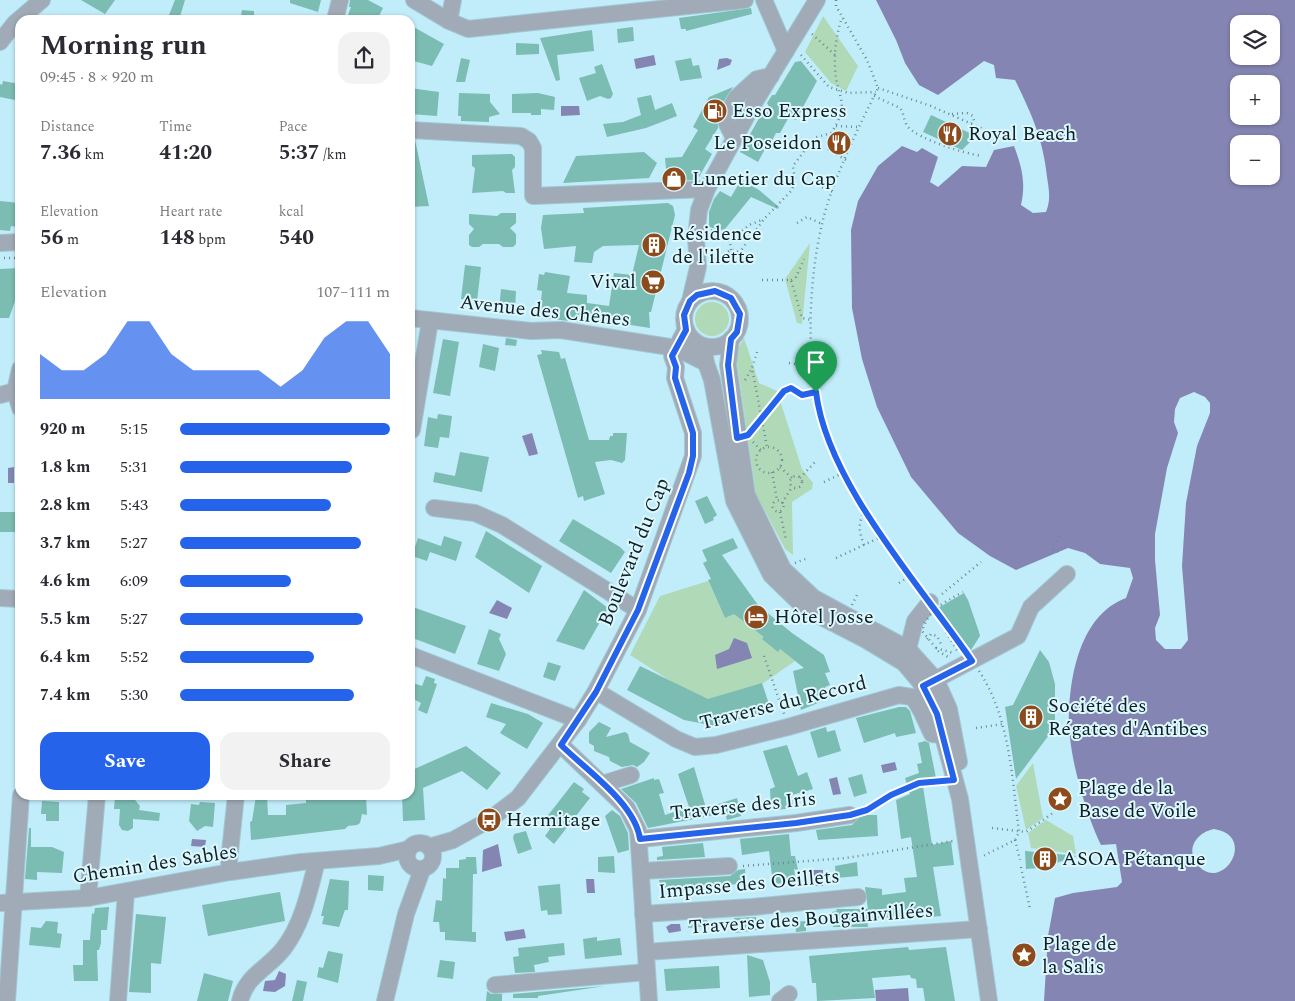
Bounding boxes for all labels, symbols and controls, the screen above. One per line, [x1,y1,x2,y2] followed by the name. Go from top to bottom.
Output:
[1230,15,1280,185] map controls
[1230,15,1280,65] button: layers
[40,24,207,67] text: Morning run
[338,32,390,84] button: share
[40,65,154,89] text: 09:45 · 8 × 920 m
[1230,75,1280,125] button: +
[732,96,847,126] place label: Esso Express
[702,98,728,124] fuel station icon: Esso Express
[40,116,95,137] text: Distance
[159,116,192,137] text: Time
[279,116,308,137] text: Pace
[968,119,1076,149] place label: Royal Beach
[937,121,963,147] restaurant icon: Royal Beach
[713,128,822,158] place label: Le Poseidon
[826,130,852,156] restaurant icon: Le Poseidon
[1230,135,1280,185] button: −
[40,137,81,169] text: 7.36
[159,137,212,169] text: 41:20
[279,137,320,169] text: 5:37
[81,144,104,165] text: km
[320,144,347,165] text: /km
[692,164,836,194] place label: Lunetier du Cap
[661,166,687,192] shop icon: Lunetier du Cap
[40,201,99,222] text: Elevation
[159,201,223,222] text: Heart rate
[279,201,304,222] text: kcal
[672,219,762,272] place label: Résidence de l'ilette
[40,222,64,254] text: 56
[159,222,195,254] text: 148
[279,222,314,254] text: 540
[64,229,79,250] text: m
[195,229,226,250] text: bpm
[641,232,667,258] building icon: Résidence de l'ilette
[590,267,636,297] place label: Vival
[640,269,666,295] supermarket icon: Vival
[40,280,107,304] text: Elevation
[316,280,390,304] text: 107–111 m
[458,287,632,335] street label: Avenue des Chênes
[795,341,837,392] pin
[802,348,830,376] icon: arrive
[40,417,85,441] text: 920 m
[120,417,148,441] text: 5:15
[40,455,90,479] text: 1.8 km
[120,455,148,479] text: 5:31
[591,473,677,631] street label: Boulevard du Cap
[40,493,90,517] text: 2.8 km
[120,493,148,517] text: 5:43
[40,531,90,555] text: 3.7 km
[120,531,148,555] text: 5:27
[40,569,90,593] text: 4.6 km
[120,569,148,593] text: 6:09
[774,602,874,632] place label: Hôtel Josse
[743,604,769,630] hotel icon: Hôtel Josse
[40,607,90,631] text: 5.5 km
[120,607,148,631] text: 5:27
[40,645,90,669] text: 6.4 km
[120,645,148,669] text: 5:52
[696,668,870,738] street label: Traverse du Record
[40,683,90,707] text: 7.4 km
[120,683,148,707] text: 5:30
[1048,691,1208,744] place label: Société des Régates d'Antibes
[1018,704,1044,730] building icon: Société des Régates d'Antibes
[40,732,210,790] button: Save
[220,732,390,790] button: Share
[1078,773,1197,826] place label: Plage de la Base de Voile
[669,783,817,829] street label: Traverse des Iris
[1047,786,1073,812] place icon: Plage de la Base de Voile
[506,805,600,835] place label: Hermitage
[476,807,502,833] bus stop icon: Hermitage
[70,836,240,892] street label: Chemin des Sables
[1062,844,1206,874] place label: ASOA Pétanque
[1032,846,1058,872] building icon: ASOA Pétanque
[657,861,841,907] street label: Impasse des Oeillets
[688,895,934,943] street label: Traverse des Bougainvillées
[1042,929,1117,982] place label: Plage de la Salis
[1011,942,1037,968] place icon: Plage de la Salis

